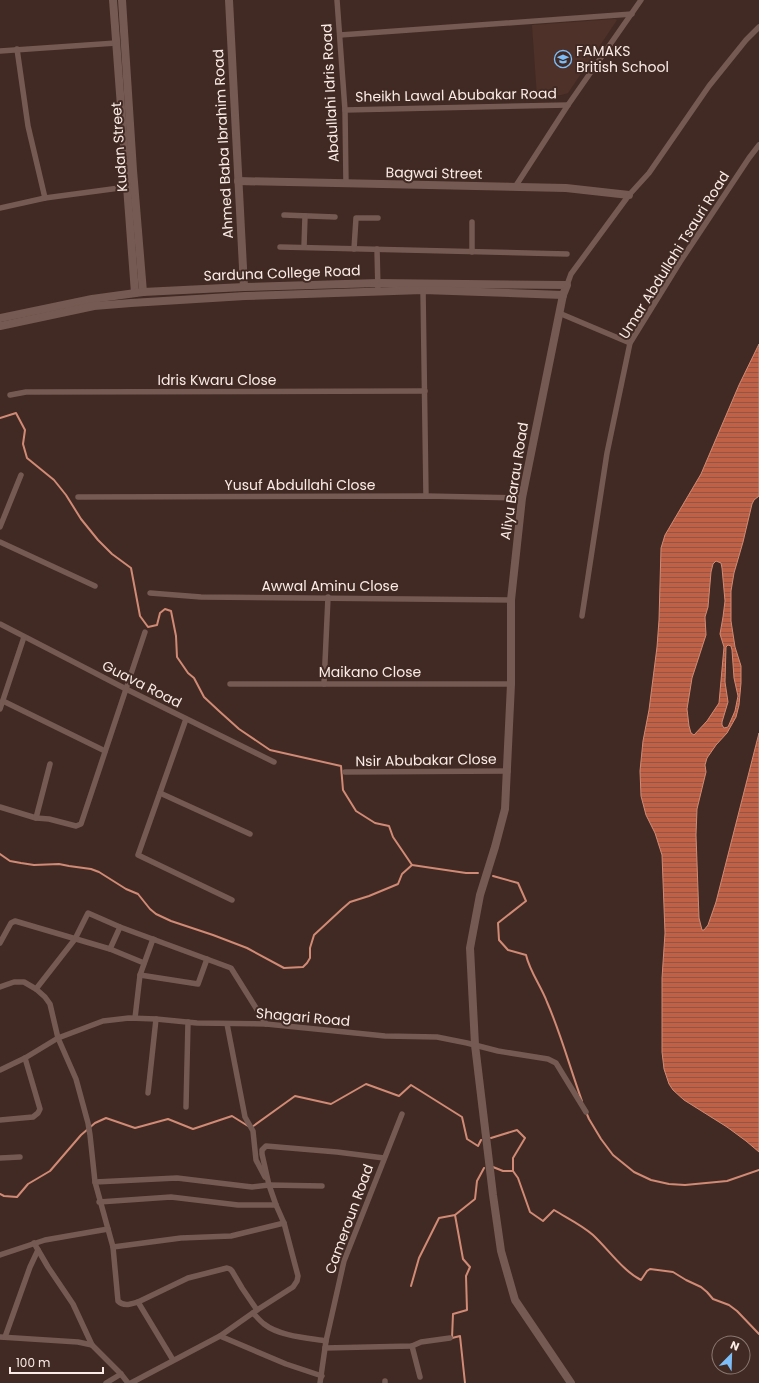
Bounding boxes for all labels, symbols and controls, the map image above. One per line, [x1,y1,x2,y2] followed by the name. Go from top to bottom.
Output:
[316,23,344,163] street label: Abdullahi Idris Road
[576,41,669,77] place label: FAMAKS British School
[208,49,238,239] street label: Ahmed Baba Ibrahim Road
[553,49,573,69] school or university icon: FAMAKS British School
[355,83,557,107] street label: Sheikh Lawal Abubakar Road
[106,101,132,193] street label: Kudan Street
[386,162,482,184] street label: Bagwai Street
[614,167,734,343] street label: Umar Abdullahi Tsauri Road
[203,260,361,286] street label: Sarduna College Road
[157,370,277,390] street label: Idris Kwaru Close
[495,421,533,541] street label: Aliyu Barau Road
[225,475,376,495] street label: Yusuf Abdullahi Close
[261,576,399,596] street label: Awwal Aminu Close
[99,655,185,713] street label: Guava Road
[319,662,422,682] street label: Maikano Close
[355,749,497,771] street label: Nsir Abubakar Close
[255,1003,351,1031] street label: Shagari Road
[320,1161,378,1277] street label: Cameroun Road
[711,1335,751,1375] north arrow
[728,1337,742,1355] text: N
[10,1349,103,1375] scale bar
[16,1354,50,1371] text: 100 m

